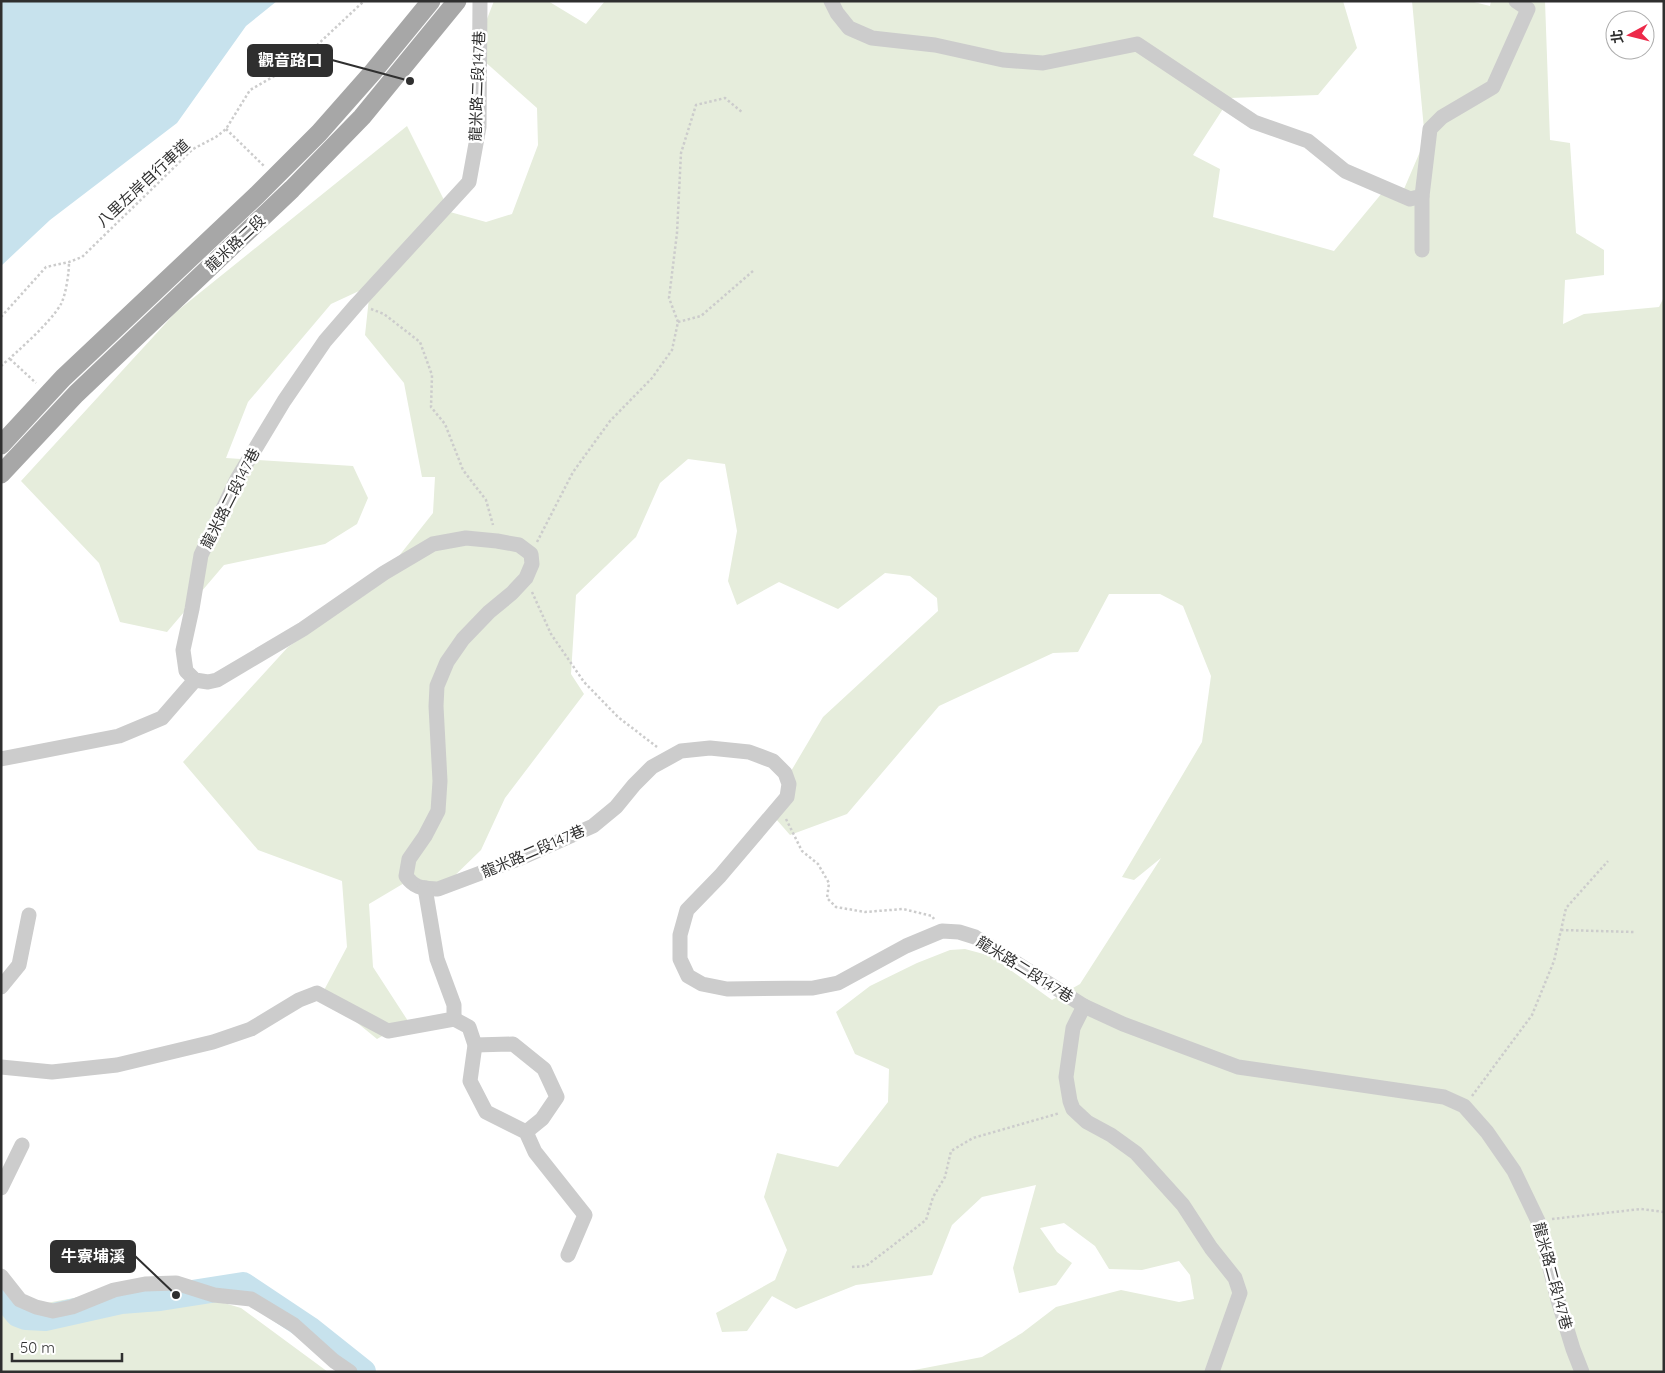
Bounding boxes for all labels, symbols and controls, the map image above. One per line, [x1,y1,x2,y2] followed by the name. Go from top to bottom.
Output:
[1605,10,1655,60] north arrow
[1607,29,1627,45] text: 北
[466,30,488,142] street label: 龍米路二段147巷
[248,45,332,76] callout: 觀音路口
[258,50,322,70] text: 觀音路口
[93,135,193,231] street label: 八里左岸自行車道
[201,210,269,276] street label: 龍米路二段
[196,444,264,552] street label: 龍米路二段147巷
[478,821,588,881] street label: 龍米路二段147巷
[973,932,1077,1006] street label: 龍米路二段147巷
[1530,1220,1576,1332] street label: 龍米路二段147巷
[51,1241,135,1272] callout: 牛寮埔溪
[61,1246,125,1266] text: 牛寮埔溪
[12,1330,122,1362] scale bar
[20,1338,55,1357] text: 50 m

